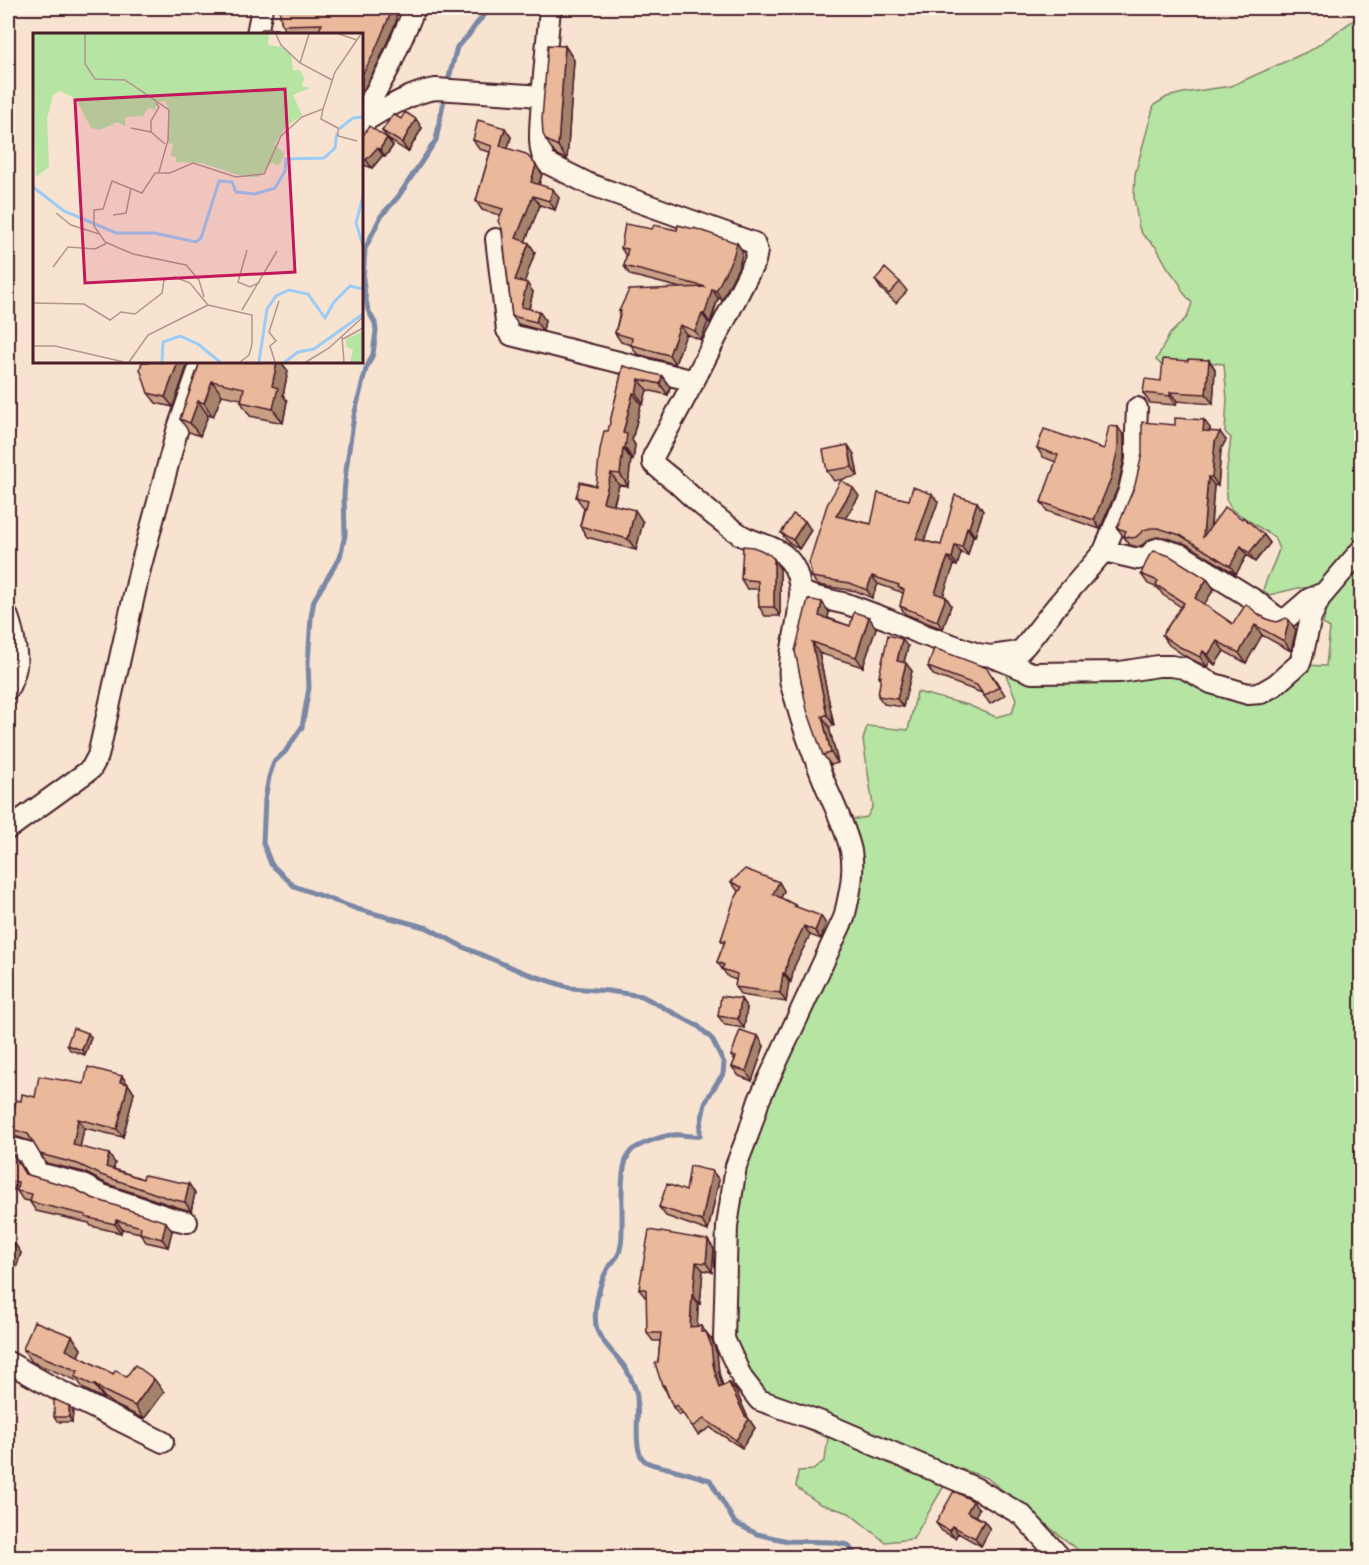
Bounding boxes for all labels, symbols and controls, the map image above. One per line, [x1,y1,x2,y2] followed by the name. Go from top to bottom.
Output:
[33,33,363,363] inset map

